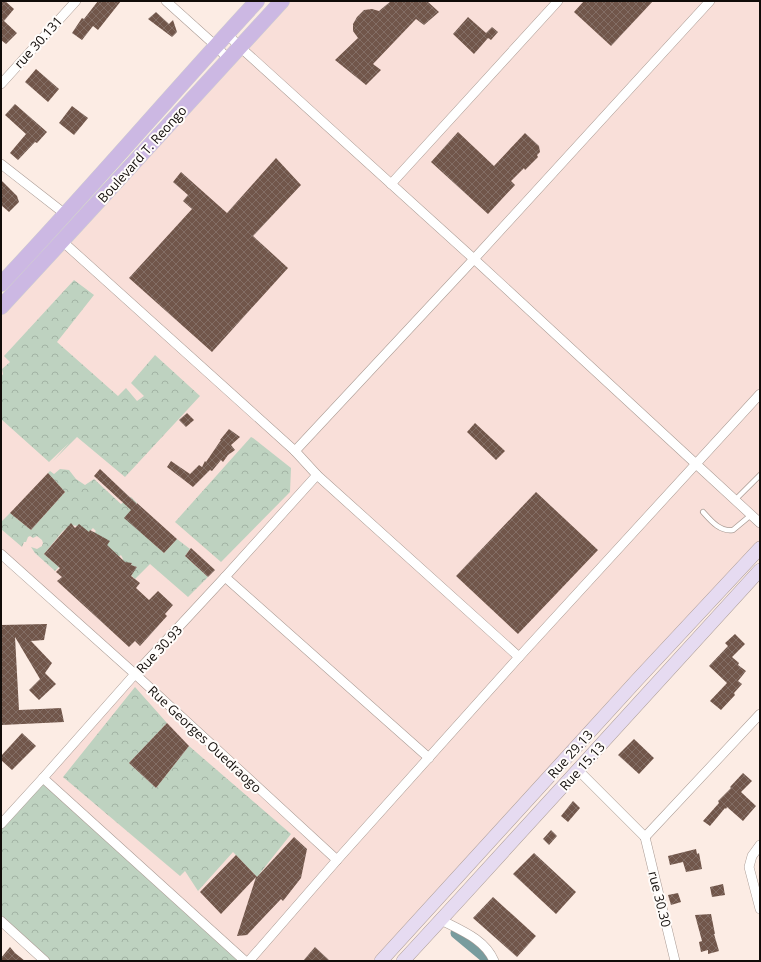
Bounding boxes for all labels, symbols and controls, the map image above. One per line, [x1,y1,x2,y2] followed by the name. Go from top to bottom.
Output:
[10,12,66,72] street label: rue 30.131
[93,101,191,207] street label: Boulevard T. Reongo
[132,621,186,677] street label: Rue 30.93
[144,682,266,797] street label: Rue Georges Ouedraogo
[543,726,597,782] street label: Rue 29.13
[555,738,609,794] street label: Rue 15.13
[644,869,676,929] street label: rue 30.30

